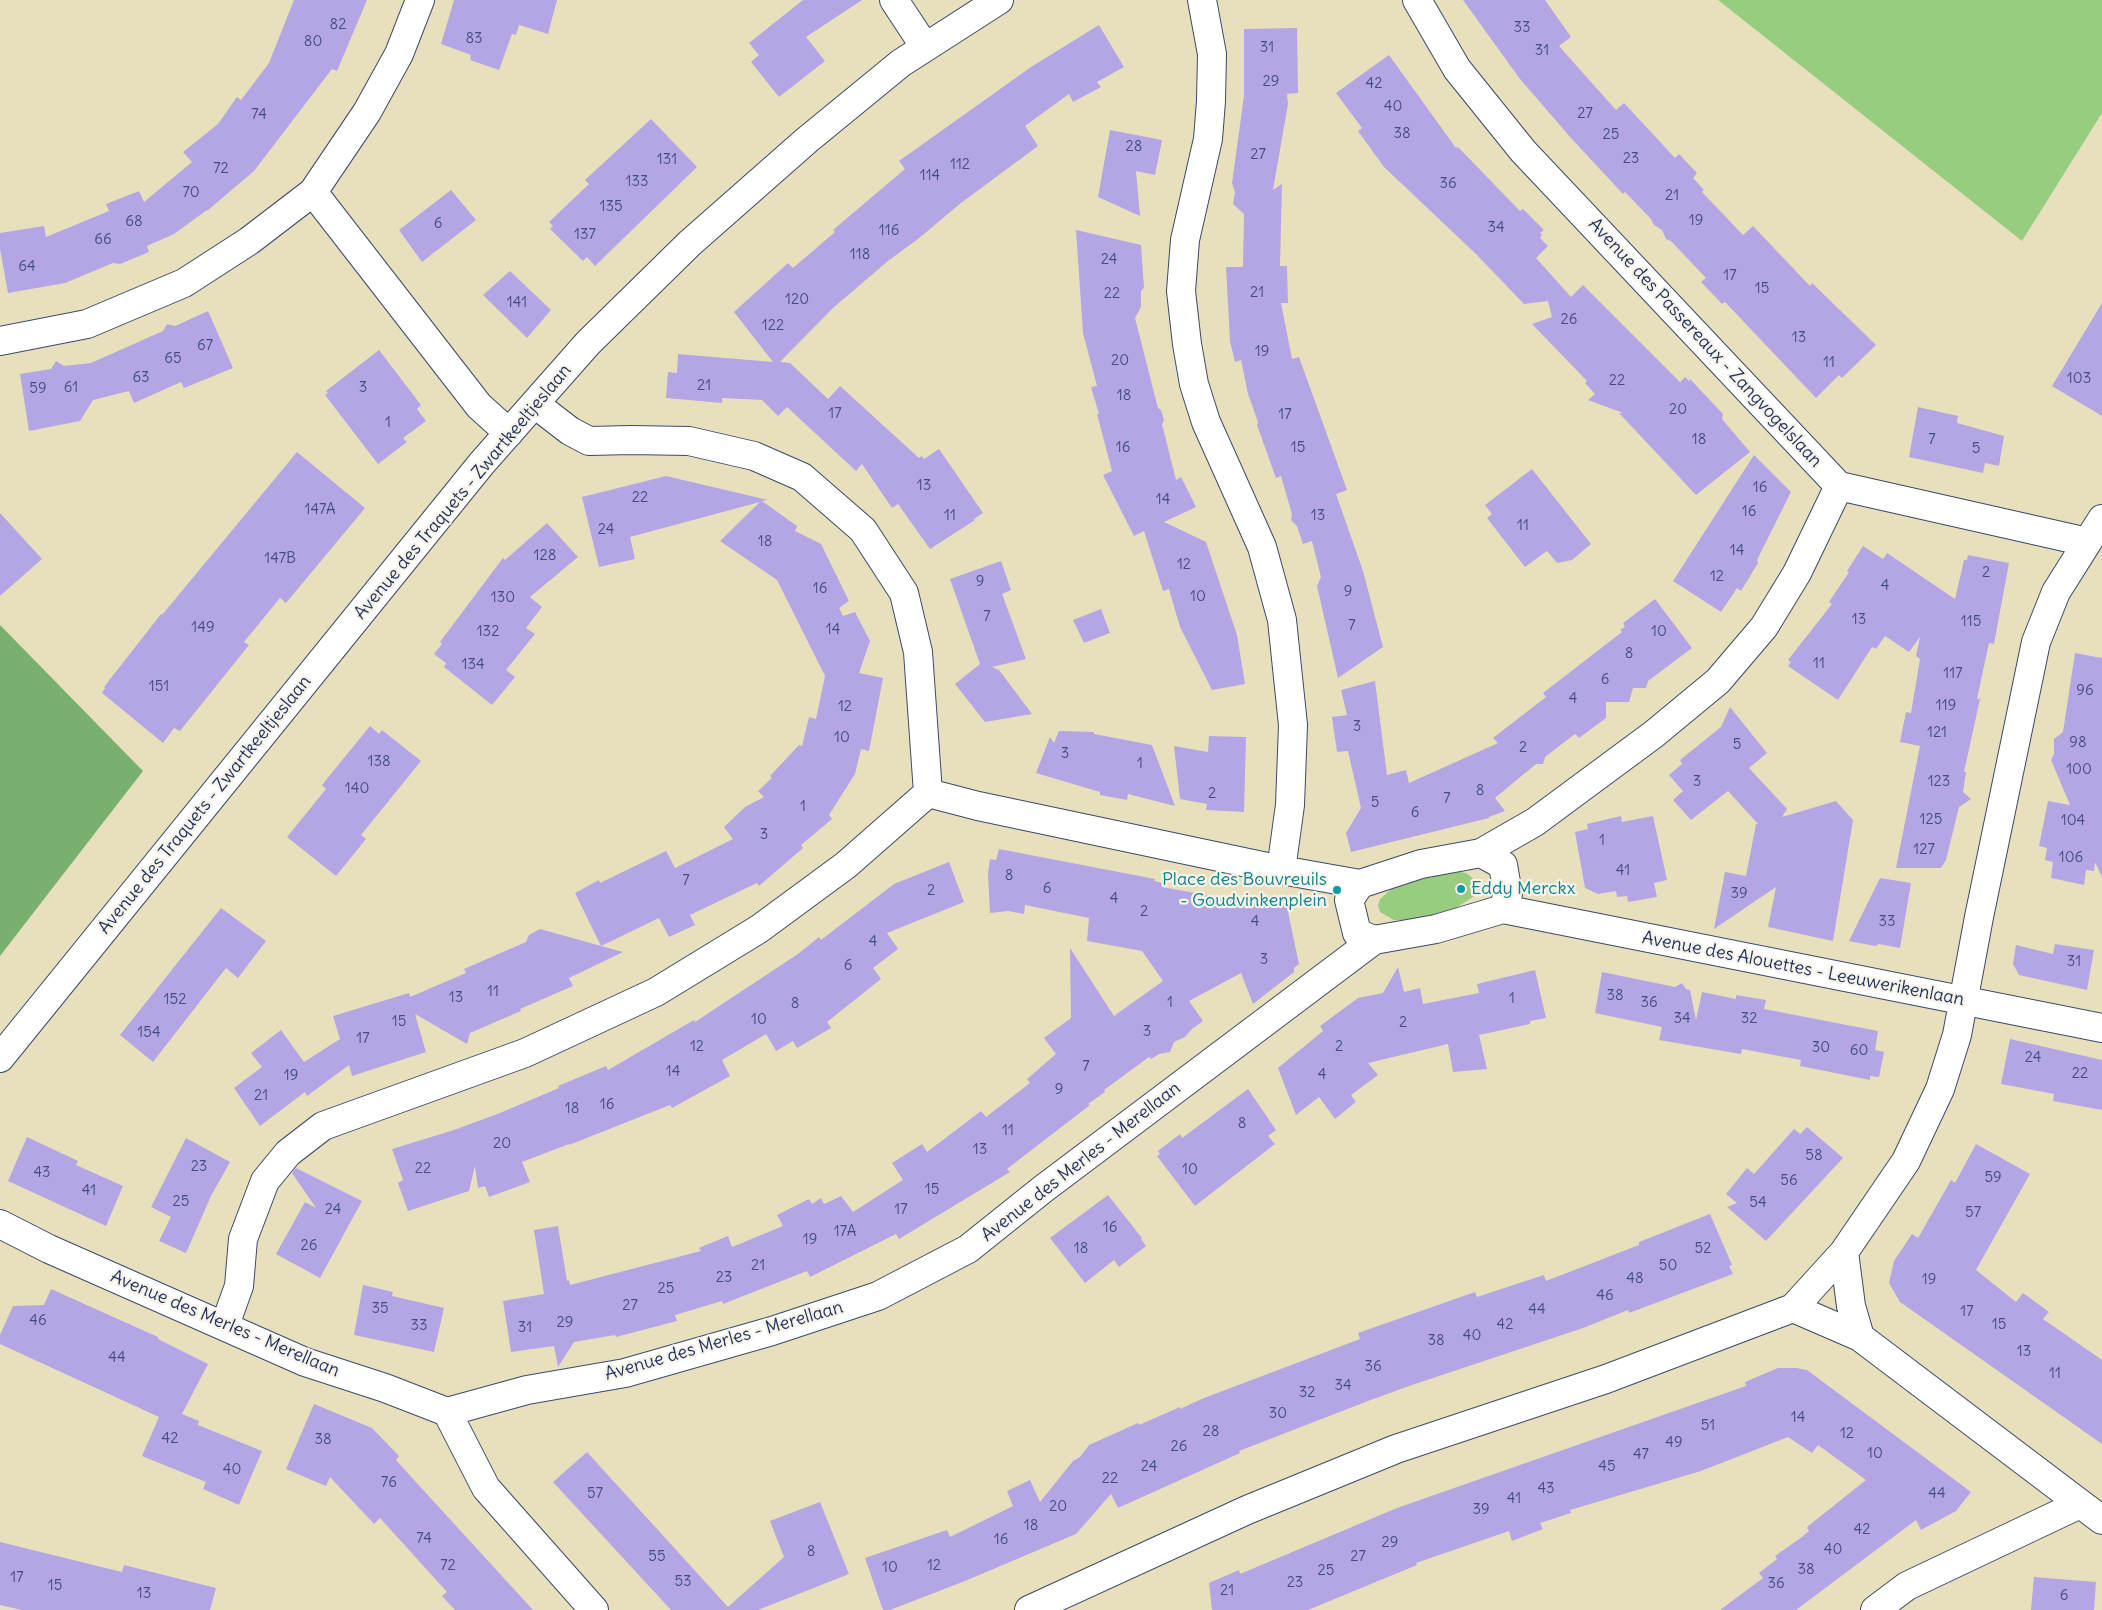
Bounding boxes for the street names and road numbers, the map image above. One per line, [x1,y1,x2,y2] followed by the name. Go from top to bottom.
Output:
[1584,214,1826,472] street label: Avenue des Passereaux - Zangvogelslaan
[350,360,576,624] street label: Avenue des Traquets - Zwartkeeltjeslaan
[94,671,316,939] street label: Avenue des Traquets - Zwartkeeltjeslaan
[1640,927,1966,1011] street label: Avenue des Alouettes - Leeuwerikenlaan
[977,1078,1185,1246] street label: Avenue des Merles - Merellaan
[107,1266,343,1382] street label: Avenue des Merles - Merellaan
[602,1297,846,1385] street label: Avenue des Merles - Merellaan

